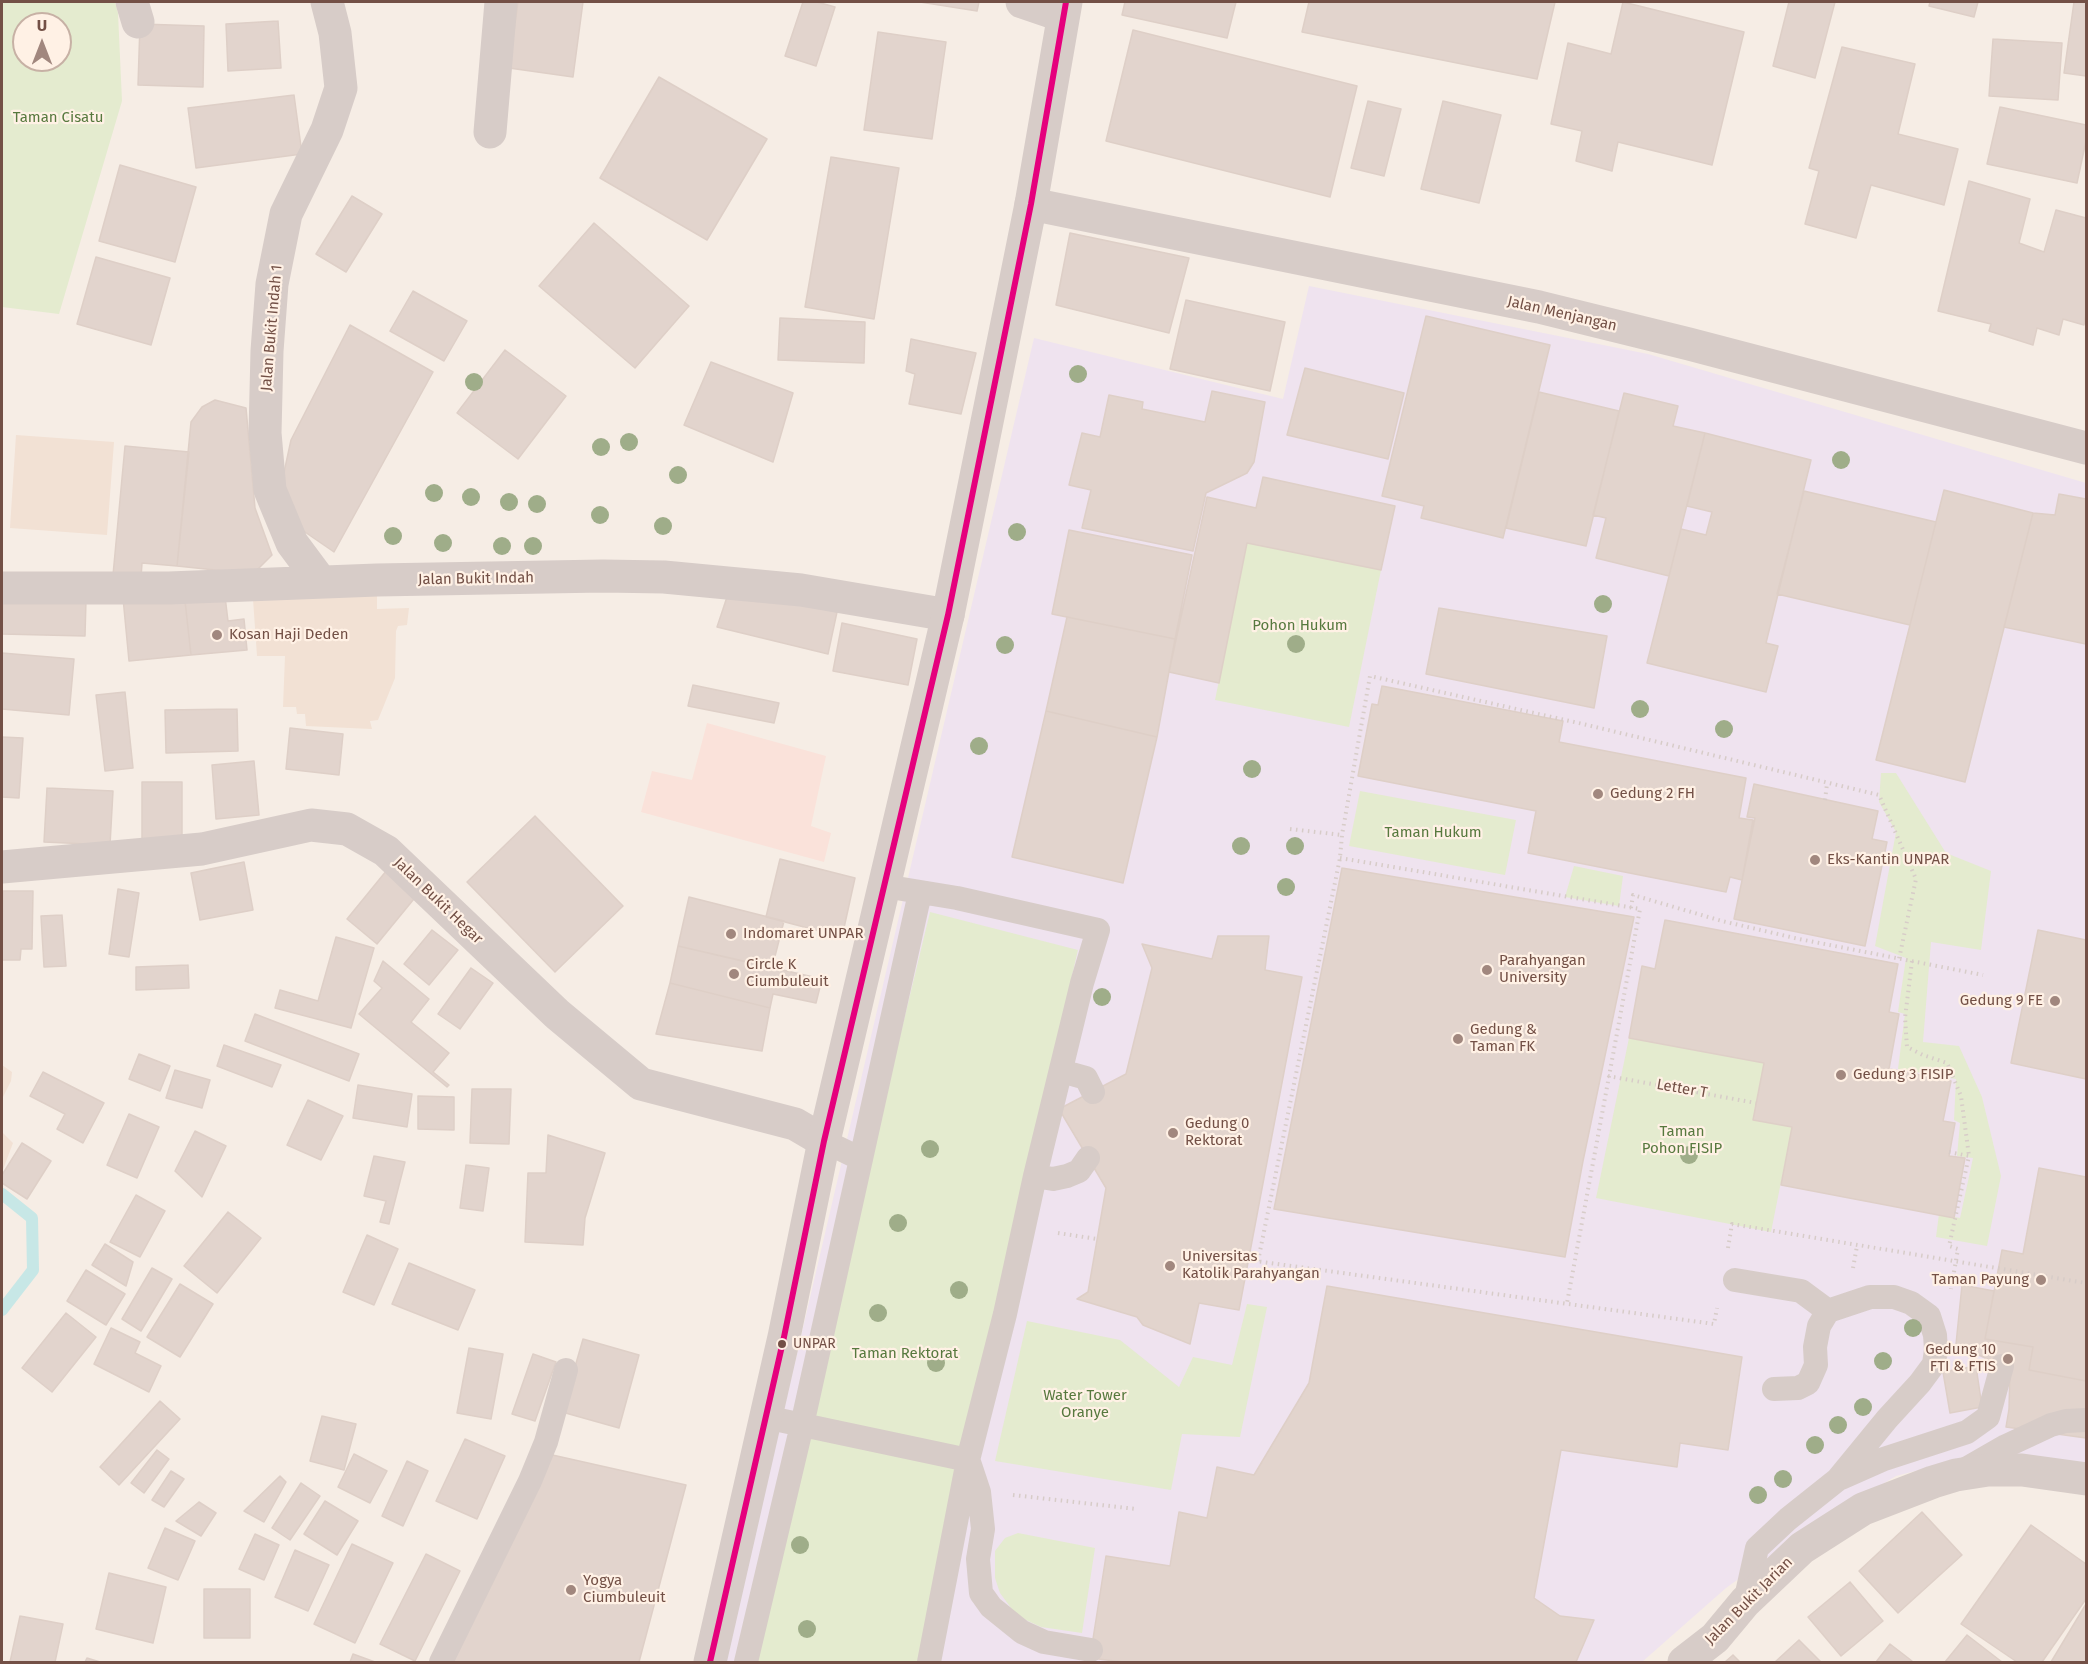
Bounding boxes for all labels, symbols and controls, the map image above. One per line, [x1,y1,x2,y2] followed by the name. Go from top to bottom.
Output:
[12,12,72,72] north arrow
[37,16,47,35] text: U
[13,109,103,127] park label: Taman Cisatu
[258,264,286,392] street label: Jalan Bukit Indah 1
[1505,293,1619,335] street label: Jalan Menjangan
[418,569,534,589] street label: Jalan Bukit Indah
[1252,617,1348,635] park label: Pohon Hukum
[229,626,349,644] place label: Kosan Haji Deden
[210,628,224,642] marker: Kosan Haji Deden
[1610,785,1695,803] place label: Gedung 2 FH
[1591,787,1605,801] marker: Gedung 2 FH
[1384,824,1482,842] park label: Taman Hukum
[1827,851,1949,869] place label: Eks-Kantin UNPAR
[1808,853,1822,867] marker: Eks-Kantin UNPAR
[390,854,486,948] street label: Jalan Bukit Hegar
[743,925,864,943] place label: Indomaret UNPAR
[724,927,738,941] marker: Indomaret UNPAR
[1499,952,1586,987] place label: Parahyangan University
[746,956,829,991] place label: Circle K Ciumbuleuit
[1480,963,1494,977] marker: Parahyangan University
[727,967,741,981] marker: Circle K Ciumbuleuit
[1960,992,2043,1010] place label: Gedung 9 FE
[2048,994,2062,1008] marker: Gedung 9 FE
[1470,1021,1537,1056] place label: Gedung & Taman FK
[1451,1032,1465,1046] marker: Gedung & Taman FK
[1853,1066,1953,1084] place label: Gedung 3 FISIP
[1834,1068,1848,1082] marker: Gedung 3 FISIP
[1655,1076,1709,1102] street label: Letter T
[1185,1115,1249,1150] place label: Gedung 0 Rektorat
[1642,1123,1722,1158] park label: Taman Pohon FISIP
[1166,1126,1180,1140] marker: Gedung 0 Rektorat
[1182,1248,1320,1283] place label: Universitas Katolik Parahyangan
[1163,1259,1177,1273] marker: Universitas Katolik Parahyangan
[1932,1271,2029,1289] place label: Taman Payung
[2034,1273,2048,1287] marker: Taman Payung
[793,1336,836,1352] place label: UNPAR
[776,1338,788,1350] marker: UNPAR
[1925,1341,1996,1376] place label: Gedung 10 FTI & FTIS
[852,1345,958,1363] park label: Taman Rektorat
[2001,1352,2015,1366] marker: Gedung 10 FTI & FTIS
[1043,1387,1127,1422] park label: Water Tower Oranye
[1701,1553,1797,1649] street label: Jalan Bukit Jarian
[583,1572,666,1607] place label: Yogya Ciumbuleuit
[564,1583,578,1597] marker: Yogya Ciumbuleuit

